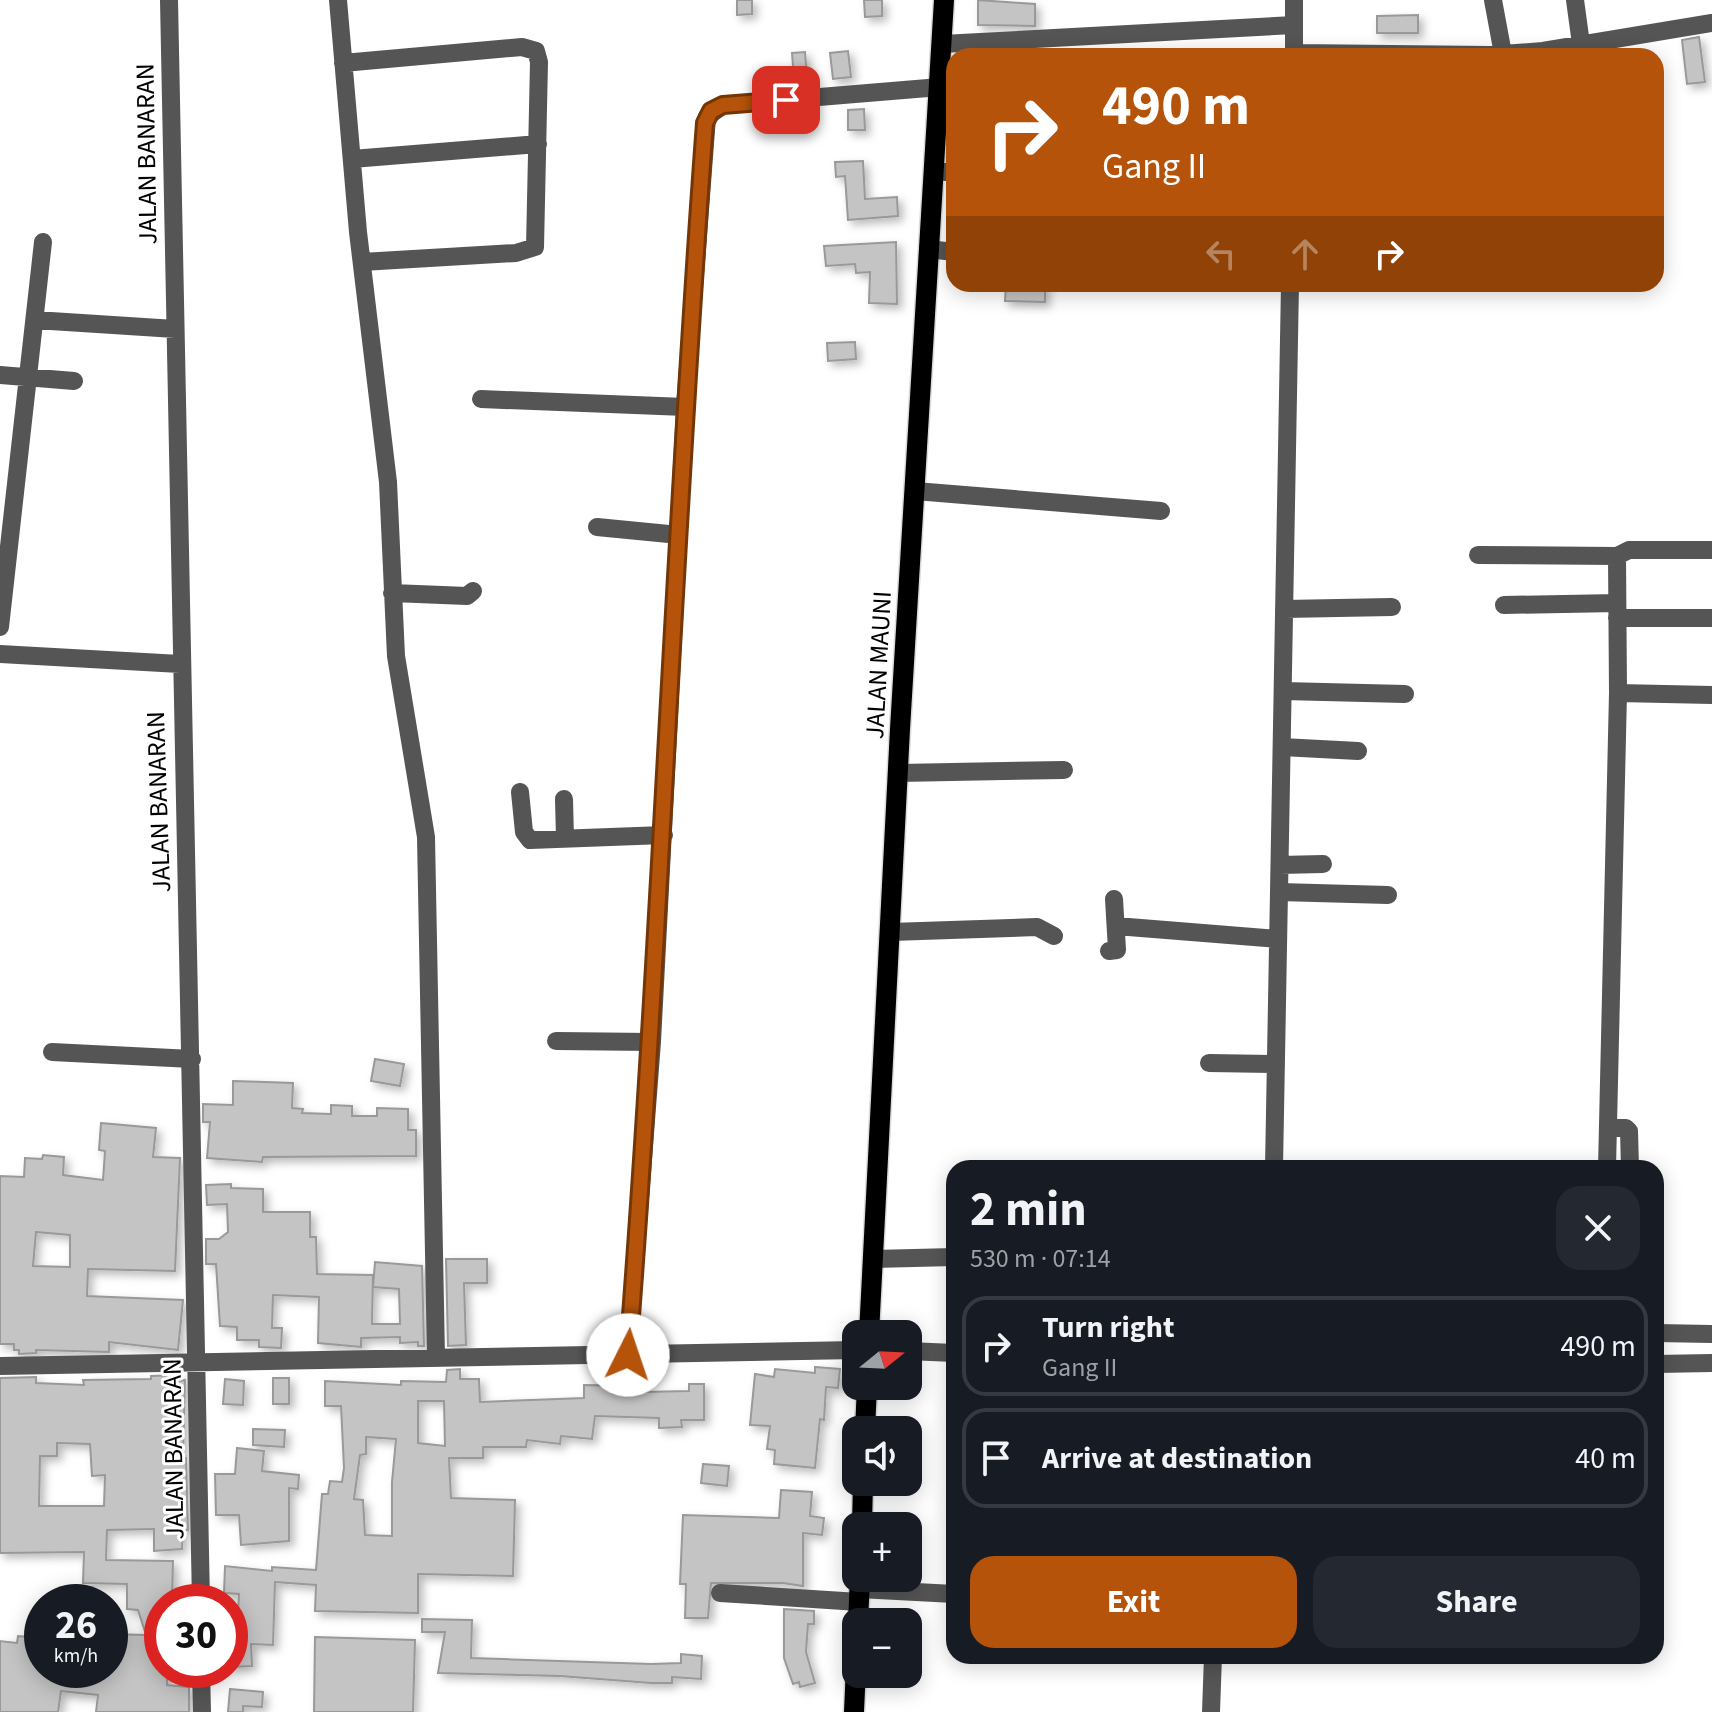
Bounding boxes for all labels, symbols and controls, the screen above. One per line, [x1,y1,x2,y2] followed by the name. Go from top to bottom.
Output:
[126,63,167,245] street label: JALAN BANARAN
[752,66,820,134] pin
[1102,67,1250,146] text: 490 m
[764,78,808,122] icon: arrive
[970,80,1074,184] icon: right
[1102,141,1206,192] text: Gang II
[1199,232,1243,276] icon: left
[1283,232,1327,276] icon: ahead
[1367,232,1411,276] icon: right
[856,590,901,740] street label: JALAN MAUNI
[137,711,180,893] street label: JALAN BANARAN
[970,1176,1087,1244] text: 2 min
[1556,1186,1640,1270] button: close
[970,1240,1111,1277] text: 530 m · 07:14
[1042,1306,1174,1349] text: Turn right
[586,1313,670,1397] position arrow
[842,1320,922,1400] north arrow
[842,1320,922,1688] map controls
[974,1324,1018,1368] icon: right
[1560,1325,1636,1368] text: 490 m
[1042,1349,1117,1386] text: Gang II
[153,1358,194,1540] street label: JALAN BANARAN
[842,1416,922,1496] button: sound
[974,1436,1018,1480] icon: arrive
[1042,1437,1312,1480] text: Arrive at destination
[1575,1437,1636,1480] text: 40 m
[842,1512,922,1592] button: +
[970,1556,1297,1648] button: Exit
[1313,1556,1640,1648] button: Share
[144,1584,248,1688] speed limit sign: 30
[55,1597,97,1654] text: 26
[842,1608,922,1688] button: −
[54,1642,98,1670] text: km/h

